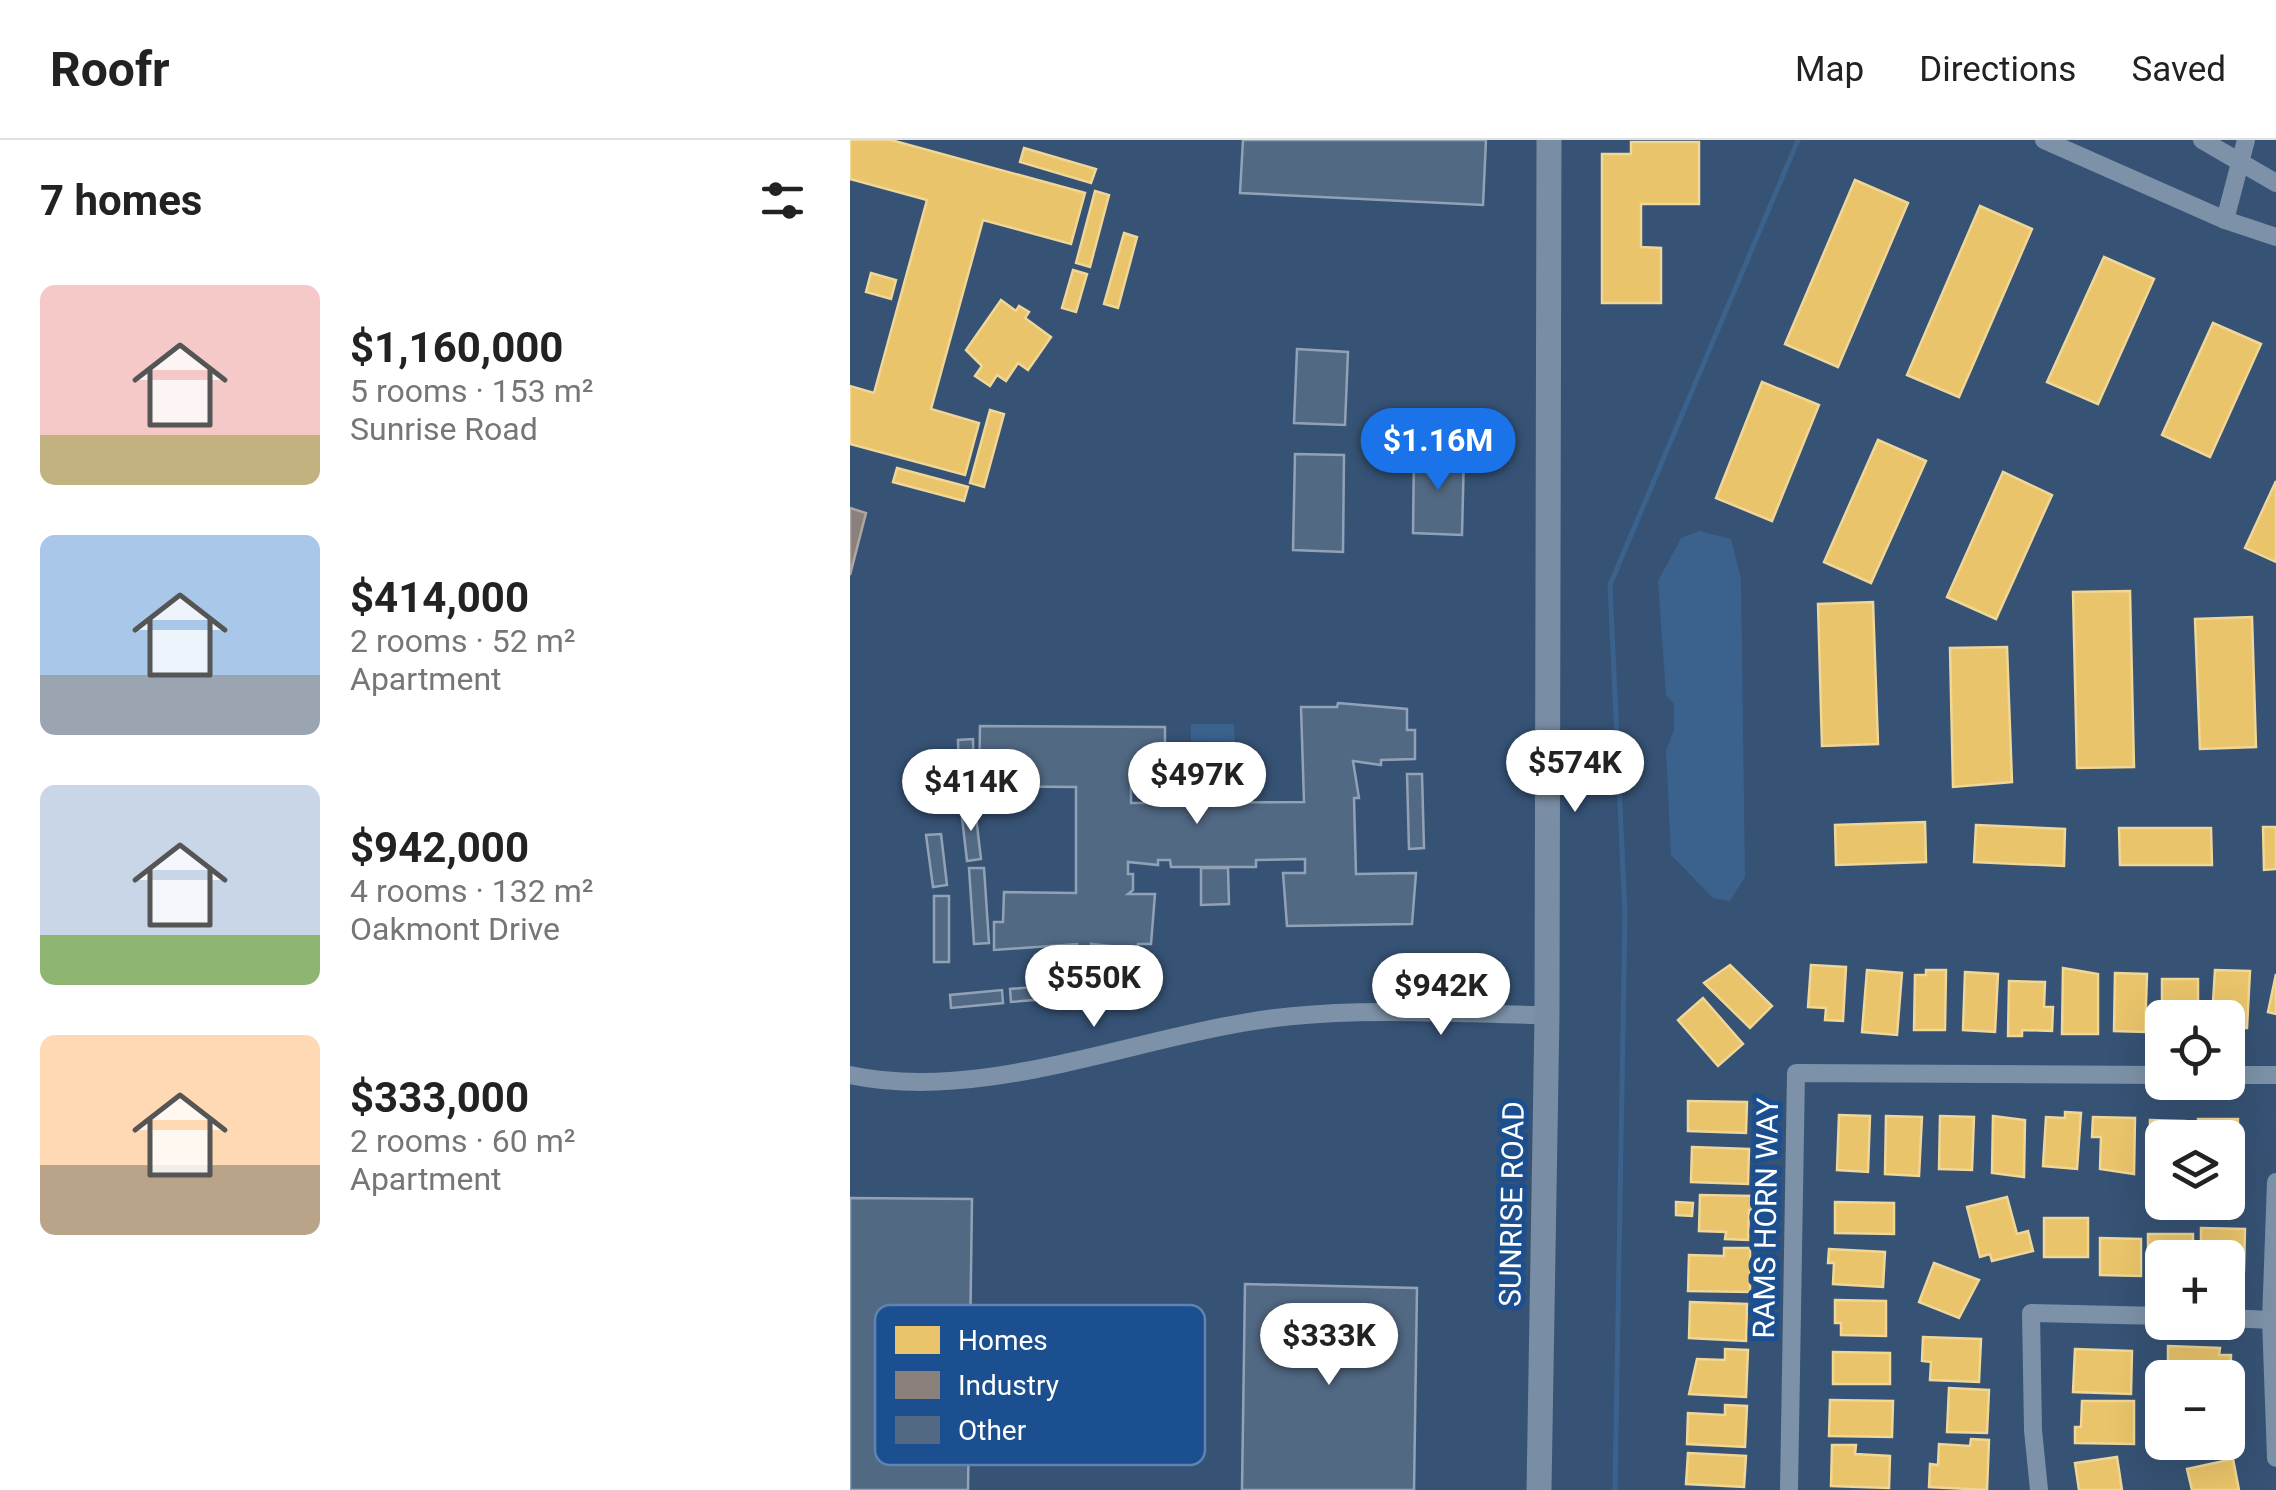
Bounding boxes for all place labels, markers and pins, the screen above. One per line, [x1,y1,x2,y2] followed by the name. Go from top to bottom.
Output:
[1357,408,1519,493] pin: $1.16M
[1505,730,1645,815] pin: $574K
[1127,742,1267,827] pin: $497K
[901,749,1041,834] pin: $414K
[1024,945,1164,1030] pin: $550K
[1371,953,1511,1038] pin: $942K
[1259,1303,1399,1388] pin: $333K

